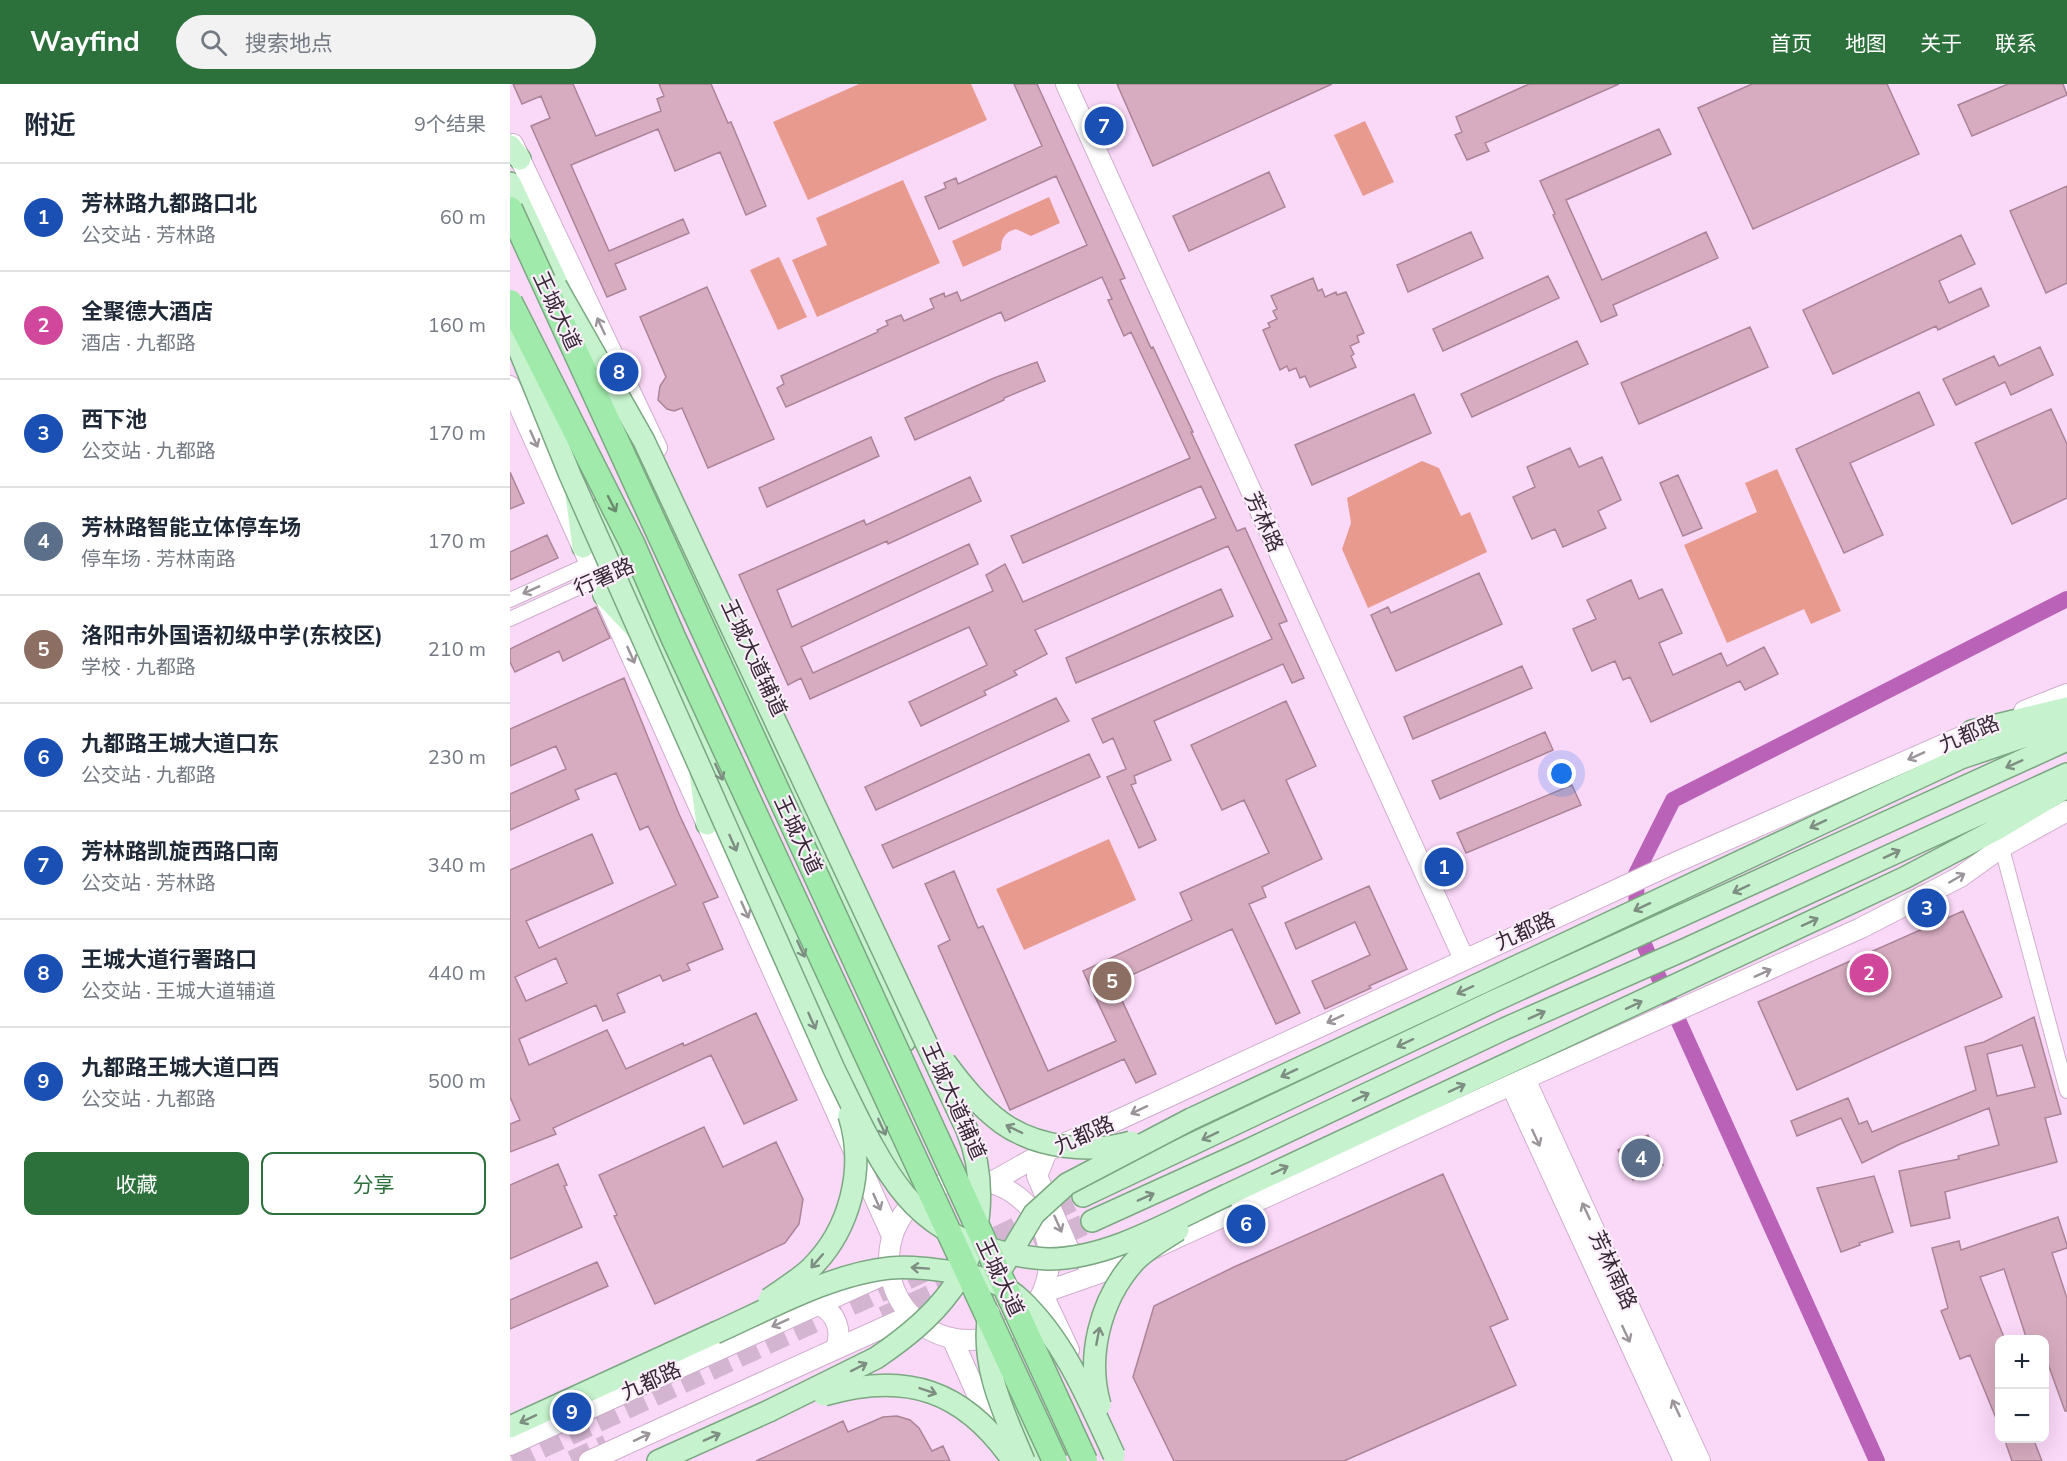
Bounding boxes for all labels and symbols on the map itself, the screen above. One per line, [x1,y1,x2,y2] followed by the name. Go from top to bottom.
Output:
[1084,104,1124,148] pin: 7
[527,267,587,355] street label: 王城大道
[595,318,607,336] one-way arrow
[600,350,638,394] pin: 8
[529,430,540,448] one-way arrow
[1238,488,1290,556] street label: 芳林路
[606,495,618,512] one-way arrow
[570,551,638,603] street label: 行署路
[522,586,540,597] one-way arrow
[715,595,793,721] street label: 王城大道辅道
[626,646,637,664] one-way arrow
[1935,709,2003,759] street label: 九都路
[1907,751,1925,762] one-way arrow
[1547,759,1576,788] your location
[2005,759,2023,770] one-way arrow
[714,763,726,781] one-way arrow
[768,791,828,879] street label: 王城大道
[1810,818,1828,830] one-way arrow
[728,833,739,851] one-way arrow
[1424,844,1464,890] pin: 1
[1882,847,1900,859] one-way arrow
[1948,872,1965,884] one-way arrow
[1732,883,1750,895] one-way arrow
[1908,886,1946,930] pin: 3
[740,900,752,918] one-way arrow
[1633,901,1651,913] one-way arrow
[1491,905,1559,957] street label: 九都路
[1800,916,1818,927] one-way arrow
[795,940,807,958] one-way arrow
[1850,950,1888,996] pin: 2
[1092,958,1132,1004] pin: 5
[1753,967,1772,978] one-way arrow
[1457,984,1475,996] one-way arrow
[1624,999,1642,1011] one-way arrow
[1528,1008,1546,1020] one-way arrow
[807,1011,818,1030] one-way arrow
[1326,1013,1344,1025] one-way arrow
[916,1038,992,1164] street label: 王城大道辅道
[1396,1038,1414,1050] one-way arrow
[1280,1067,1298,1079] one-way arrow
[1447,1081,1465,1093] one-way arrow
[1351,1091,1369,1103] one-way arrow
[1131,1105,1149,1117] one-way arrow
[1050,1109,1118,1161] street label: 九都路
[877,1117,889,1135] one-way arrow
[1006,1123,1023,1135] one-way arrow
[1531,1129,1542,1147] one-way arrow
[1201,1130,1219,1142] one-way arrow
[1622,1136,1660,1180] pin: 4
[1271,1164,1289,1175] one-way arrow
[1136,1190,1154,1202] one-way arrow
[872,1193,884,1211] one-way arrow
[1226,1202,1266,1246] pin: 6
[1580,1203,1591,1221] one-way arrow
[1053,1215,1064,1233] one-way arrow
[1583,1226,1643,1314] street label: 芳林南路
[970,1233,1030,1321] street label: 王城大道
[810,1253,824,1268] one-way arrow
[911,1263,931,1274] one-way arrow
[771,1318,789,1329] one-way arrow
[1621,1325,1632,1343] one-way arrow
[1093,1327,1104,1347] one-way arrow
[617,1355,685,1407] street label: 九都路
[850,1360,868,1372] one-way arrow
[918,1387,937,1398] one-way arrow
[552,1390,592,1434] pin: 9
[1669,1399,1681,1417] one-way arrow
[520,1413,538,1425] one-way arrow
[633,1430,651,1442] one-way arrow
[702,1431,720,1442] one-way arrow

